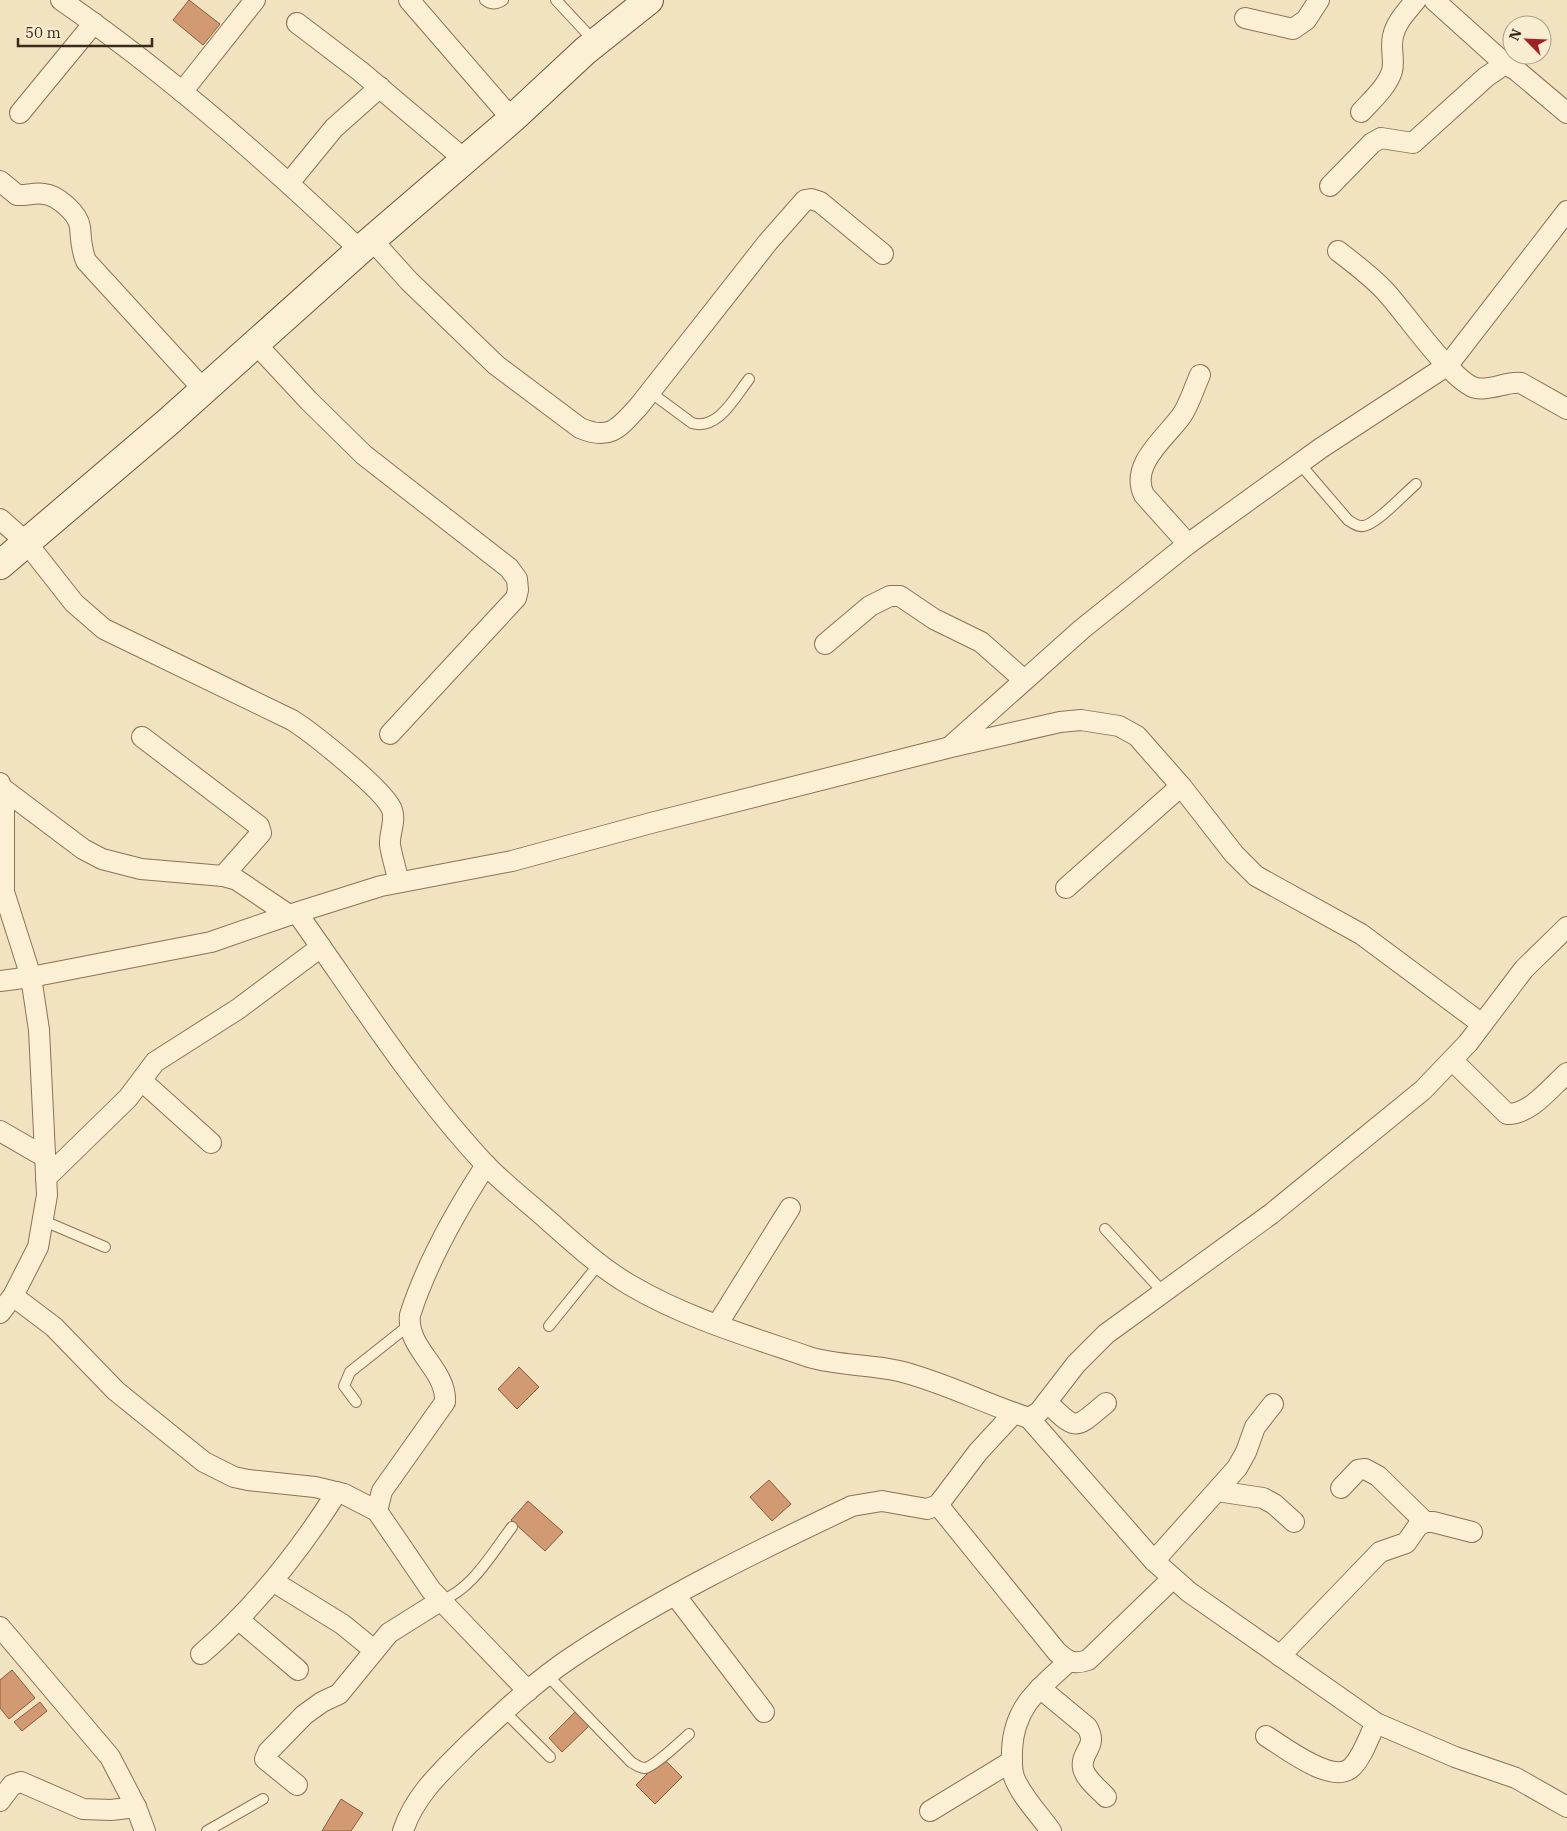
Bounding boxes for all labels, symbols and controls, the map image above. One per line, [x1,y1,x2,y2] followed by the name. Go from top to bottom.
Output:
[18,15,151,47] scale bar
[1502,15,1552,65] north arrow
[25,23,61,42] text: 50 m
[1505,26,1526,43] text: N

